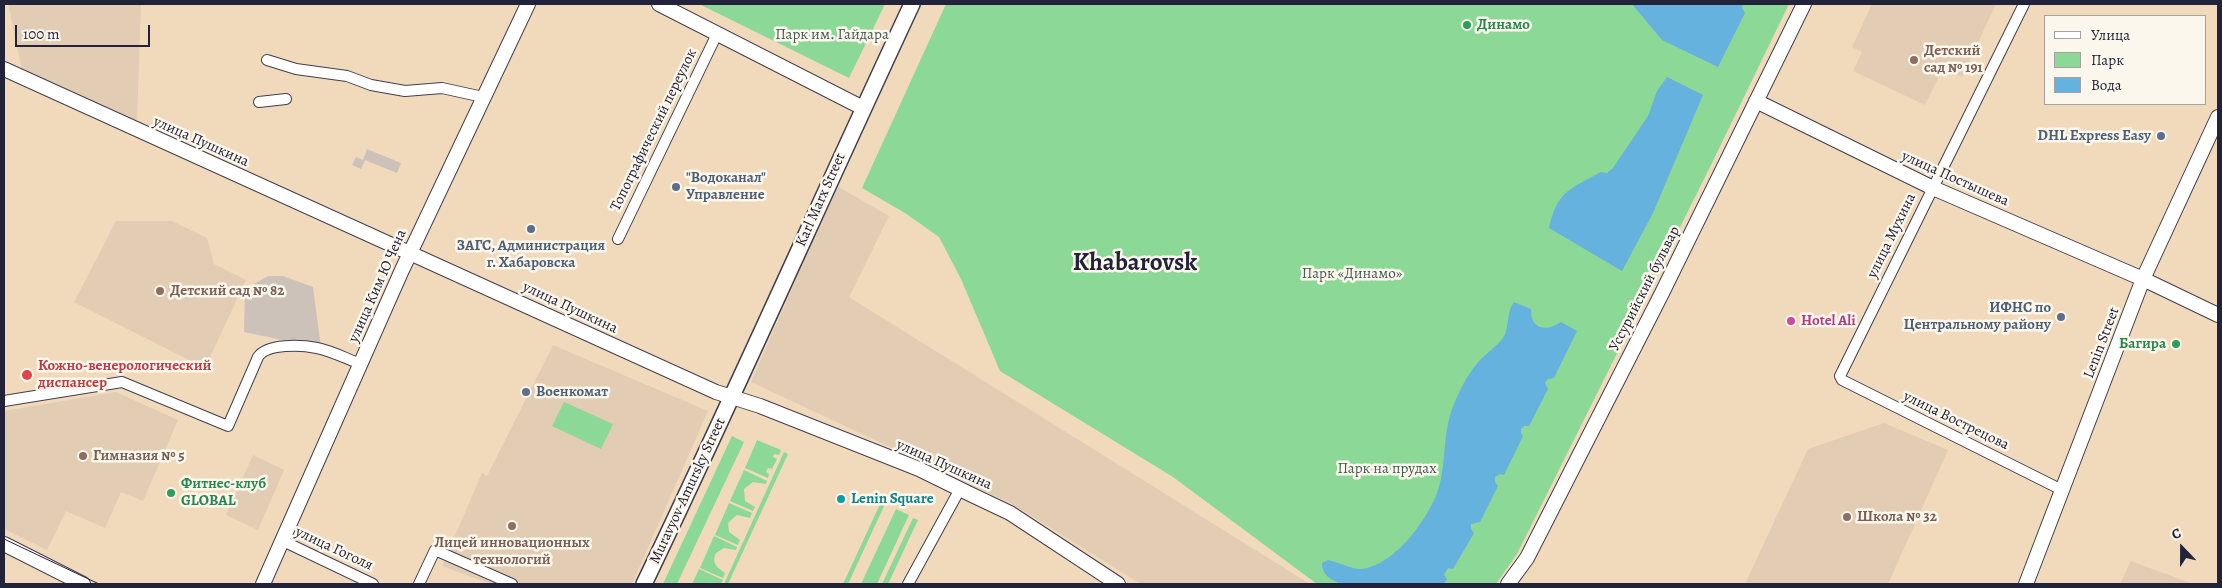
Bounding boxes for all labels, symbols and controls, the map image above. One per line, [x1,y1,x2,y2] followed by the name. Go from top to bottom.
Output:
[18,15,152,47] scale bar
[2044,15,2207,105] legend
[1477,16,1530,34] place label: Динамо
[1461,19,1473,31] marker: Динамо
[23,24,60,44] text: 100 m
[2091,25,2130,45] text: Улица
[775,26,889,44] park label: Парк им. Гайдара
[1924,42,1983,77] place label: Детский сад № 191
[607,46,701,214] street label: Топографический переулок
[2091,50,2124,70] text: Парк
[1908,54,1920,66] marker: Детский сад № 191
[2091,75,2122,95] text: Вода
[150,113,252,171] street label: улица Пушкина
[2038,127,2151,145] place label: DHL Express Easy
[2155,130,2167,142] marker: DHL Express Easy
[1899,147,2011,211] street label: улица Постышева
[792,150,850,250] street label: Karl Marx Street
[686,169,766,204] place label: "Водоканал" Управление
[670,181,682,193] marker: "Водоканал" Управление
[1864,191,1920,281] street label: улица Мухина
[525,223,537,235] marker: ЗАГС, Администрация г. Хабаровска
[1606,224,1684,354] street label: Уссурийский бульвар
[345,227,411,345] street label: улица Ким Ю Чена
[457,237,605,272] place label: ЗАГС, Администрация г. Хабаровска
[1073,249,1197,279] district label: Khabarovsk
[1302,265,1402,283] park label: Парк «Динамо»
[520,278,620,338] street label: улица Пушкина
[170,282,285,300] place label: Детский сад № 82
[154,285,166,297] marker: Детский сад № 82
[1904,299,2051,334] place label: ИФНС по Центральному району
[2080,305,2124,381] street label: Lenin Street
[2055,311,2067,323] marker: ИФНС по Центральному району
[1801,312,1856,330] place label: Hotel Ali
[1785,315,1797,327] marker: Hotel Ali
[2119,335,2166,353] place label: Багира
[2170,338,2182,350] marker: Багира
[38,357,211,392] place label: Кожно-венерологический диспансер
[20,368,34,382] marker: Кожно-венерологический диспансер
[536,383,608,401] place label: Военкомат
[520,386,532,398] marker: Военкомат
[1900,388,2012,454] street label: улица Вострецова
[646,415,730,567] street label: Muravyov-Amursky Street
[893,436,995,494] street label: улица Пушкина
[93,447,185,465] place label: Гимназия № 5
[77,450,89,462] marker: Гимназия № 5
[1337,460,1437,478] park label: Парк на прудах
[181,475,266,510] place label: Фитнес-клуб GLOBAL
[165,487,177,499] marker: Фитнес-клуб GLOBAL
[851,490,934,508] place label: Lenin Square
[835,493,847,505] marker: Lenin Square
[1857,508,1937,526] place label: Школа № 32
[1841,511,1853,523] marker: Школа № 32
[506,520,518,532] marker: Лицей инновационных технологий
[292,523,376,575] street label: улица Гоголя
[2157,523,2207,573] north arrow
[2169,523,2184,544] text: С
[434,534,590,569] place label: Лицей инновационных технологий

